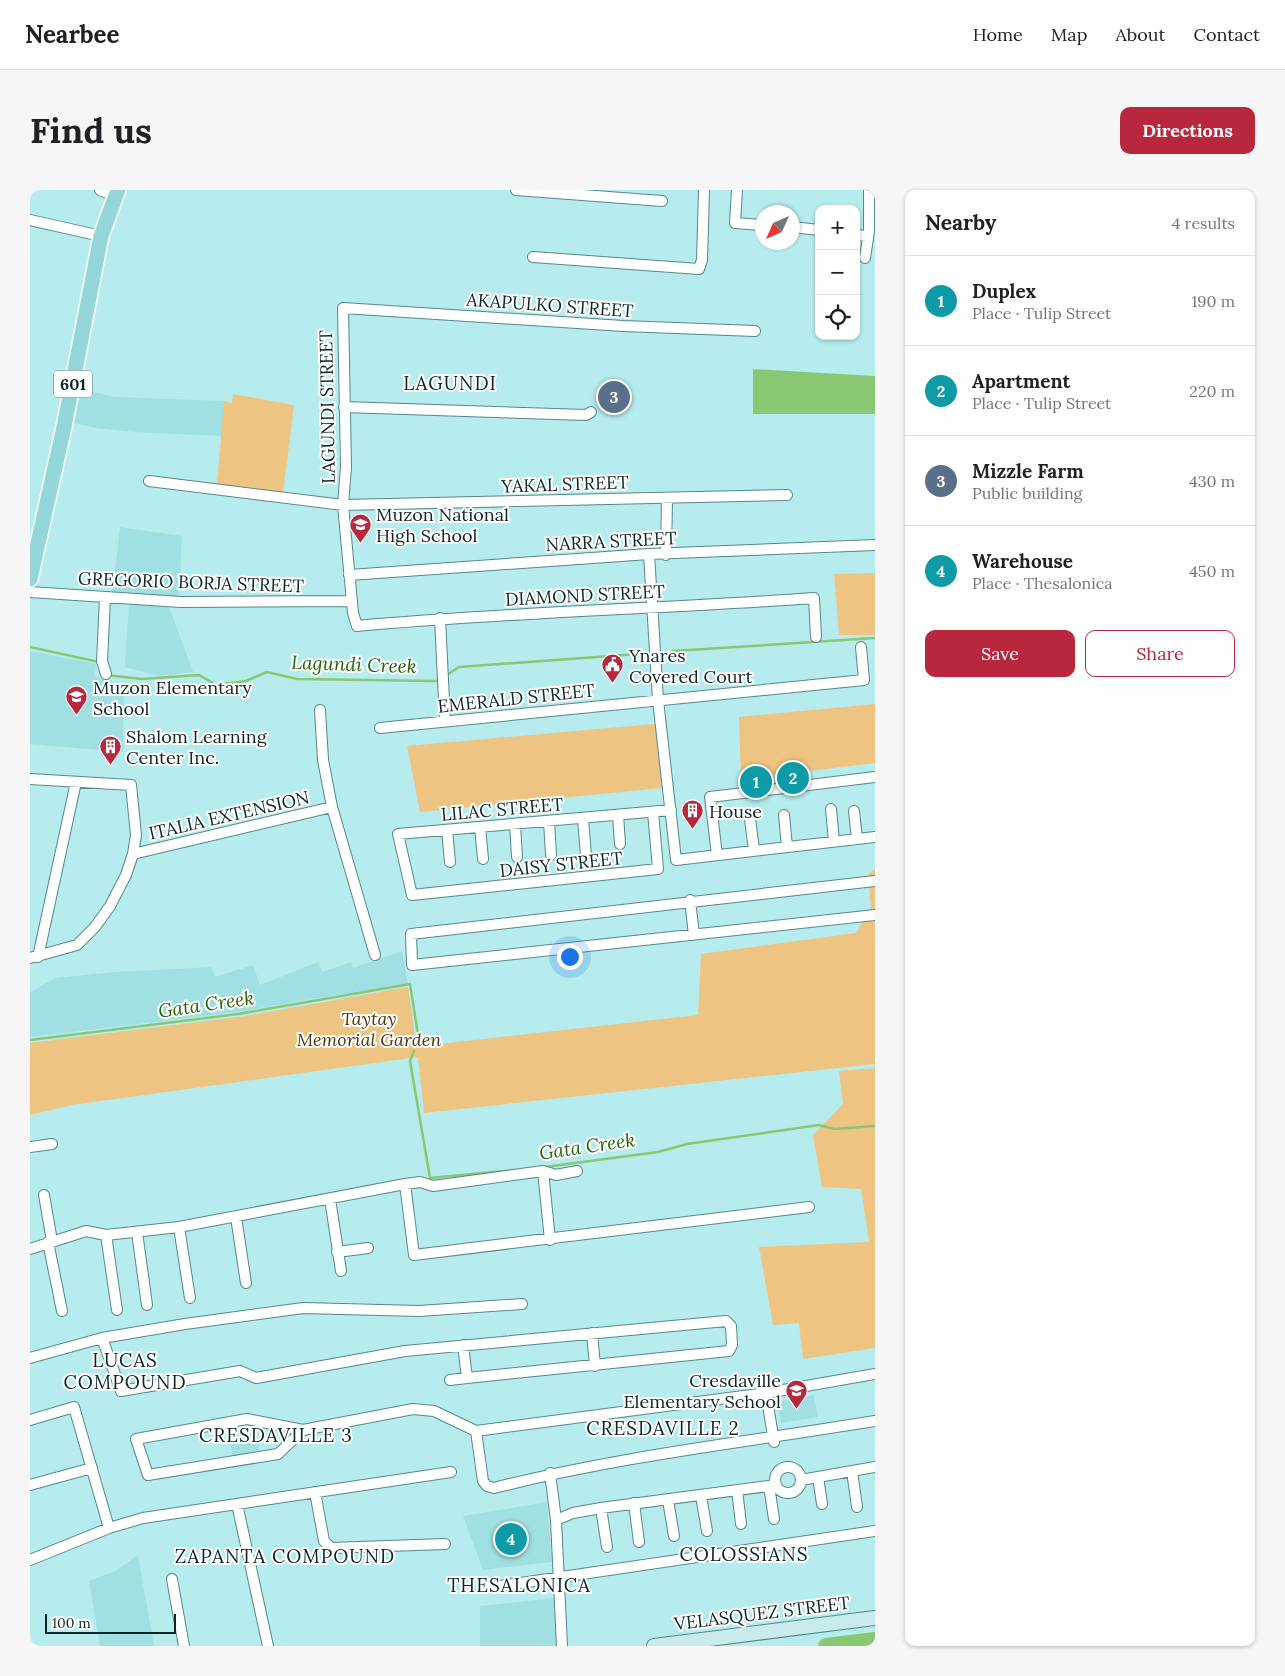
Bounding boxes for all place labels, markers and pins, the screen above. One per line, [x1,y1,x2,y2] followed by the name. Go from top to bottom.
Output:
[598,378,630,416] pin: 3
[376,503,509,547] place label: Muzon National High School
[348,512,372,543] school or university icon: Muzon National High School
[628,644,752,688] place label: Ynares Covered Court
[601,653,625,684] public building icon: Ynares Covered Court
[93,676,252,720] place label: Muzon Elementary School
[65,685,89,716] school or university icon: Muzon Elementary School
[126,725,268,769] place label: Shalom Learning Center Inc.
[98,734,122,765] building icon: Shalom Learning Center Inc.
[777,759,809,797] pin: 2
[740,763,772,801] pin: 1
[681,799,705,830] building icon: House
[709,800,762,823] place label: House
[623,1369,781,1413] place label: Cresdaville Elementary School
[785,1378,809,1409] school or university icon: Cresdaville Elementary School
[495,1520,527,1558] pin: 4

